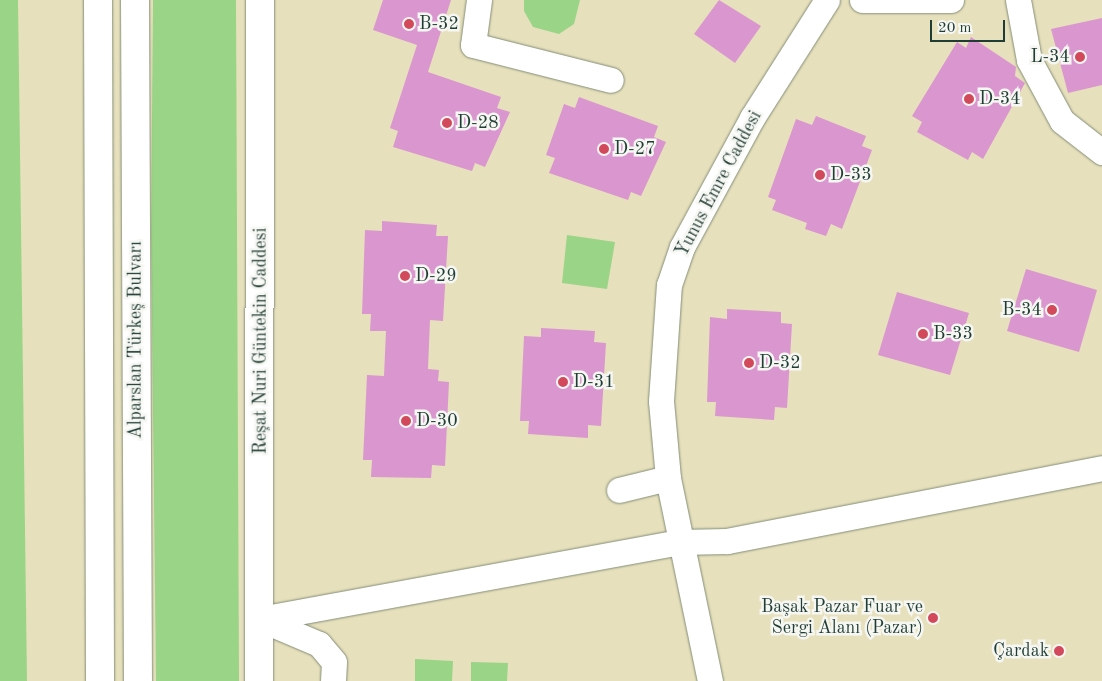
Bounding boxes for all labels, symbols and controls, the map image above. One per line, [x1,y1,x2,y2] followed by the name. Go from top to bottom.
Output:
[932,10,1007,42] scale bar
[419,13,459,35] place label: B-32
[403,18,415,30] marker: B-32
[938,21,972,36] text: 20 m
[1030,46,1070,68] place label: L-34
[1074,51,1086,63] marker: L-34
[979,88,1021,110] place label: D-34
[963,93,975,105] marker: D-34
[671,107,767,261] street label: Yunus Emre Caddesi
[457,112,499,134] place label: D-28
[441,117,453,129] marker: D-28
[614,138,656,160] place label: D-27
[598,143,610,155] marker: D-27
[830,164,872,186] place label: D-33
[814,169,826,181] marker: D-33
[250,228,272,454] street label: Reşat Nuri Güntekin Caddesi
[125,241,147,439] street label: Alparslan Türkeş Bulvarı
[415,265,457,287] place label: D-29
[399,270,411,282] marker: D-29
[1002,299,1042,321] place label: B-34
[1046,304,1058,316] marker: B-34
[933,323,973,345] place label: B-33
[917,328,929,340] marker: B-33
[759,352,801,374] place label: D-32
[743,357,755,369] marker: D-32
[573,371,615,393] place label: D-31
[557,376,569,388] marker: D-31
[416,410,458,432] place label: D-30
[400,415,412,427] marker: D-30
[761,597,923,640] place label: Başak Pazar Fuar ve Sergi Alanı (Pazar)
[927,612,939,624] marker: Başak Pazar Fuar ve Sergi Alanı (Pazar)
[993,640,1049,662] place label: Çardak
[1053,645,1065,657] marker: Çardak

